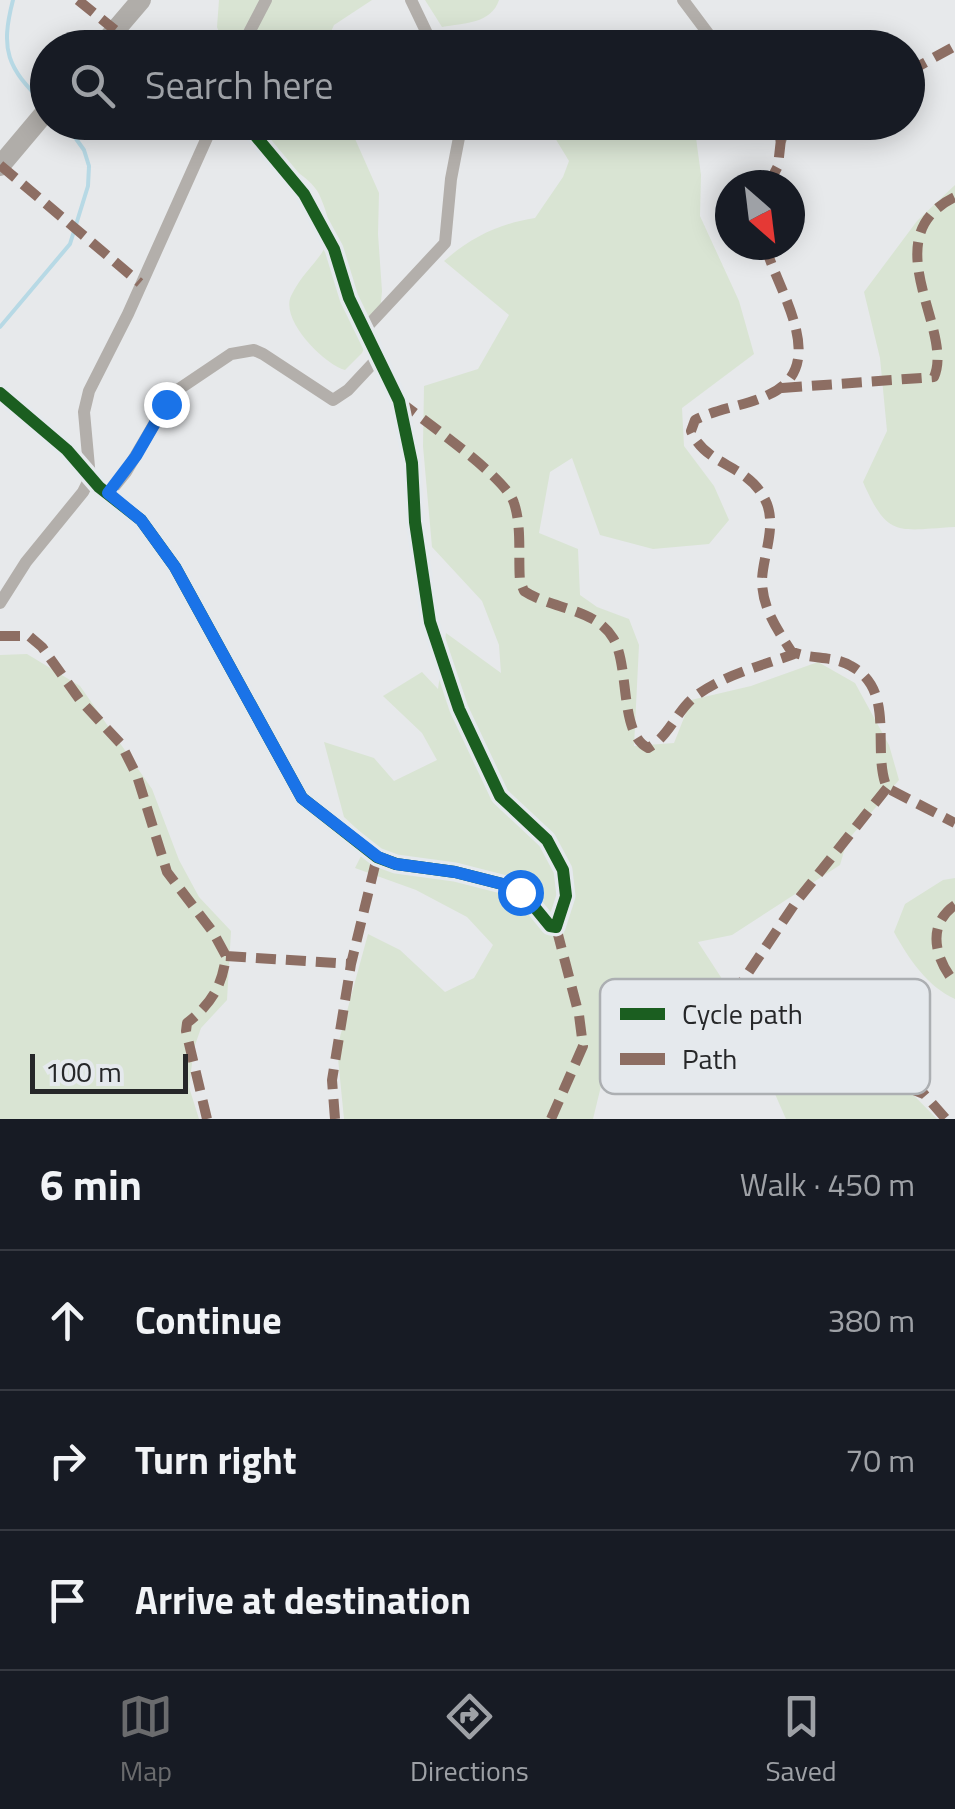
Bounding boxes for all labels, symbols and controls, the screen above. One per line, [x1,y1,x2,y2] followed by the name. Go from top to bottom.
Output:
[30,30,925,140] search box
[145,56,333,114] text: Search here
[65,58,120,113] icon: search
[715,170,805,260] north arrow
[144,382,190,428] route end
[498,870,544,916] route start
[600,979,930,1094] legend
[682,992,803,1035] text: Cycle path
[682,1037,737,1080] text: Path
[30,1049,188,1094] scale bar
[45,1050,122,1093] text: 100 m
[40,1152,142,1216] text: 6 min
[740,1160,915,1208] text: Walk · 450 m
[135,1291,282,1349] text: Continue
[40,1293,95,1348] icon: ahead
[827,1296,915,1344] text: 380 m
[135,1431,297,1489] text: Turn right
[40,1433,95,1488] icon: right
[845,1436,915,1484] text: 70 m
[135,1571,471,1629] text: Arrive at destination
[40,1573,95,1628] icon: arrive
[118,1689,173,1792] tab: Map
[410,1689,529,1792] tab: Directions
[765,1689,837,1792] tab: Saved

